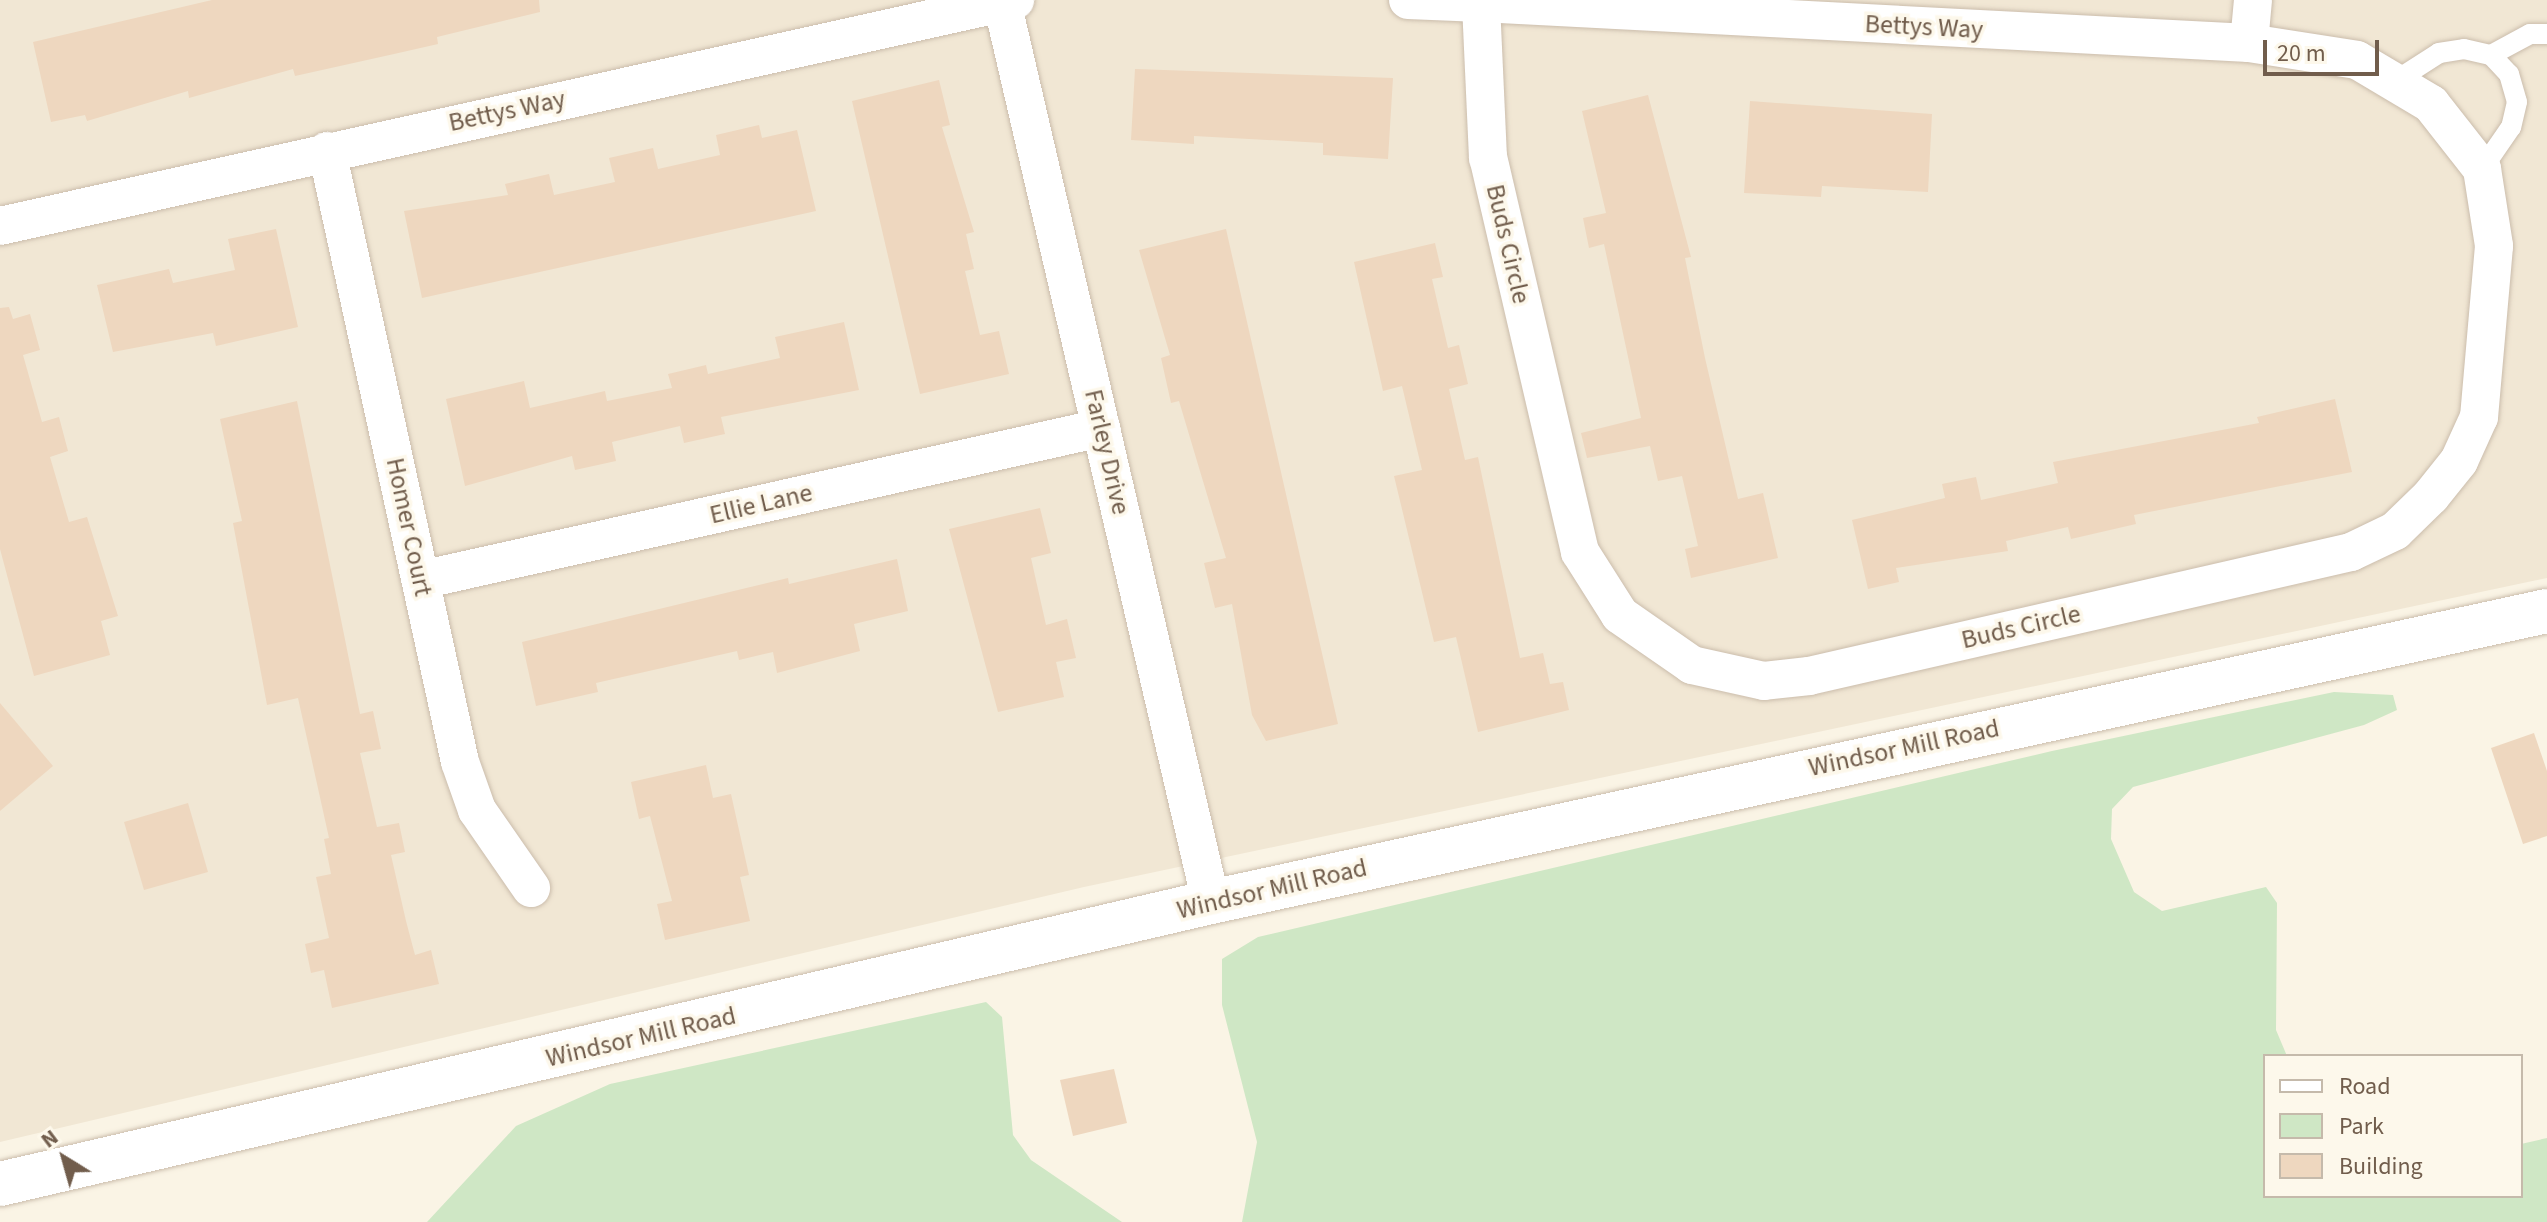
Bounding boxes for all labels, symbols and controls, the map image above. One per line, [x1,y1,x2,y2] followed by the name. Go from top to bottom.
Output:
[1864,8,1984,46] street label: Bettys Way
[2267,24,2383,74] scale bar
[2277,36,2326,71] text: 20 m
[446,83,568,139] street label: Bettys Way
[1479,181,1537,307] street label: Buds Circle
[1077,386,1137,518] street label: Farley Drive
[379,455,439,599] street label: Homer Court
[707,477,815,531] street label: Ellie Lane
[1958,598,2084,656] street label: Buds Circle
[1806,713,2002,783] street label: Windsor Mill Road
[1174,852,1370,926] street label: Windsor Mill Road
[543,1000,739,1074] street label: Windsor Mill Road
[2263,1054,2523,1198] legend
[2339,1069,2391,1104] text: Road
[2339,1109,2384,1144] text: Park
[24,1118,104,1198] north arrow
[34,1122,65,1156] text: N
[2339,1149,2423,1184] text: Building

